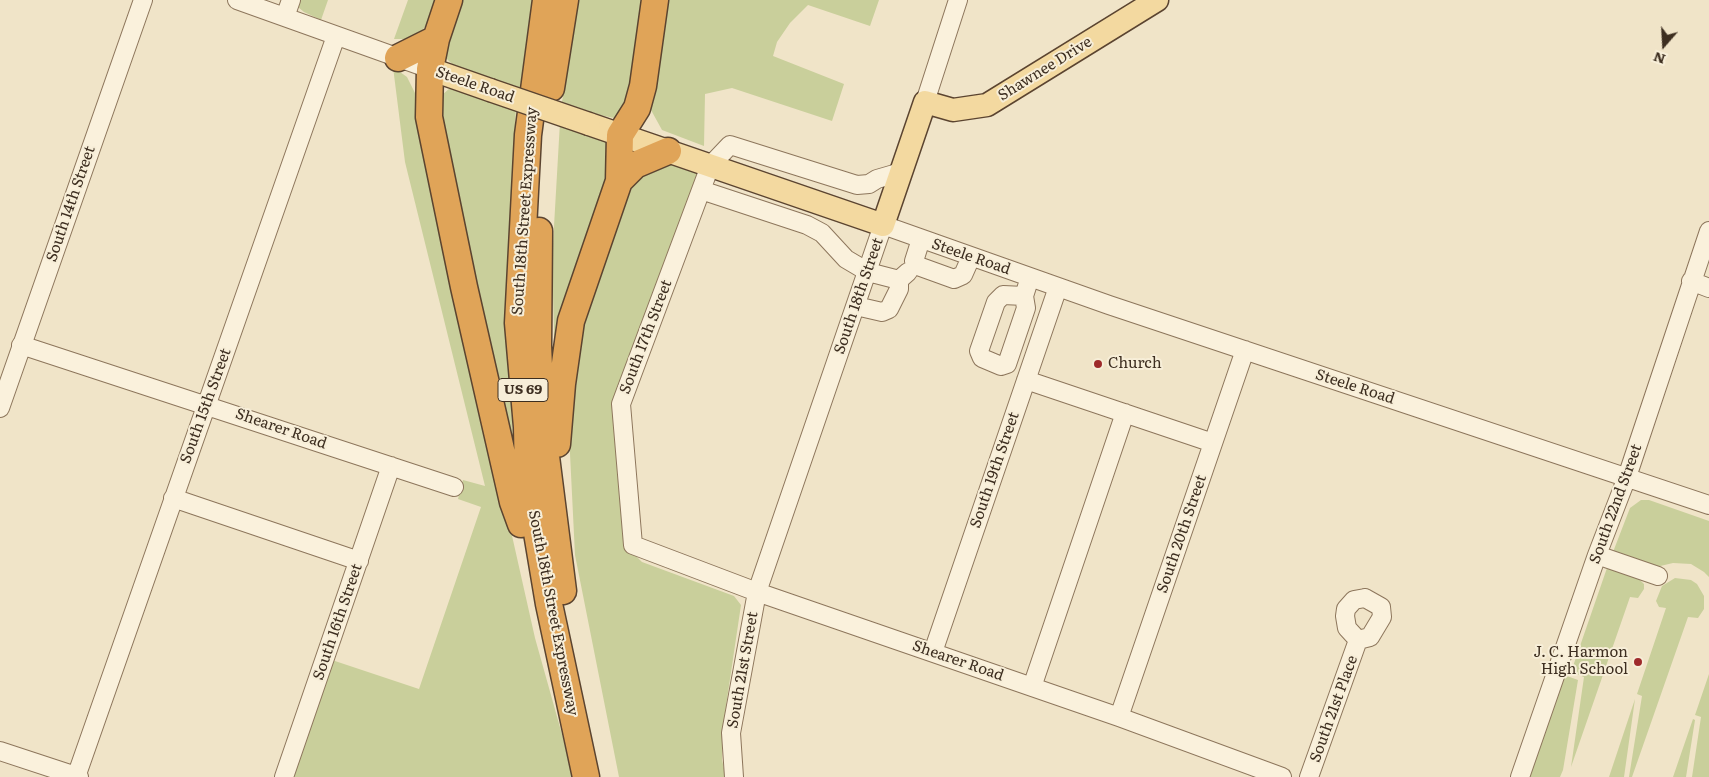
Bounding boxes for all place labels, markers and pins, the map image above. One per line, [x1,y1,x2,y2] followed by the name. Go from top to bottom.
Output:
[1108,355,1162,373] place label: Church
[1092,358,1104,370] marker: Church
[1533,644,1628,679] place label: J. C. Harmon High School
[1632,656,1644,668] marker: J. C. Harmon High School

